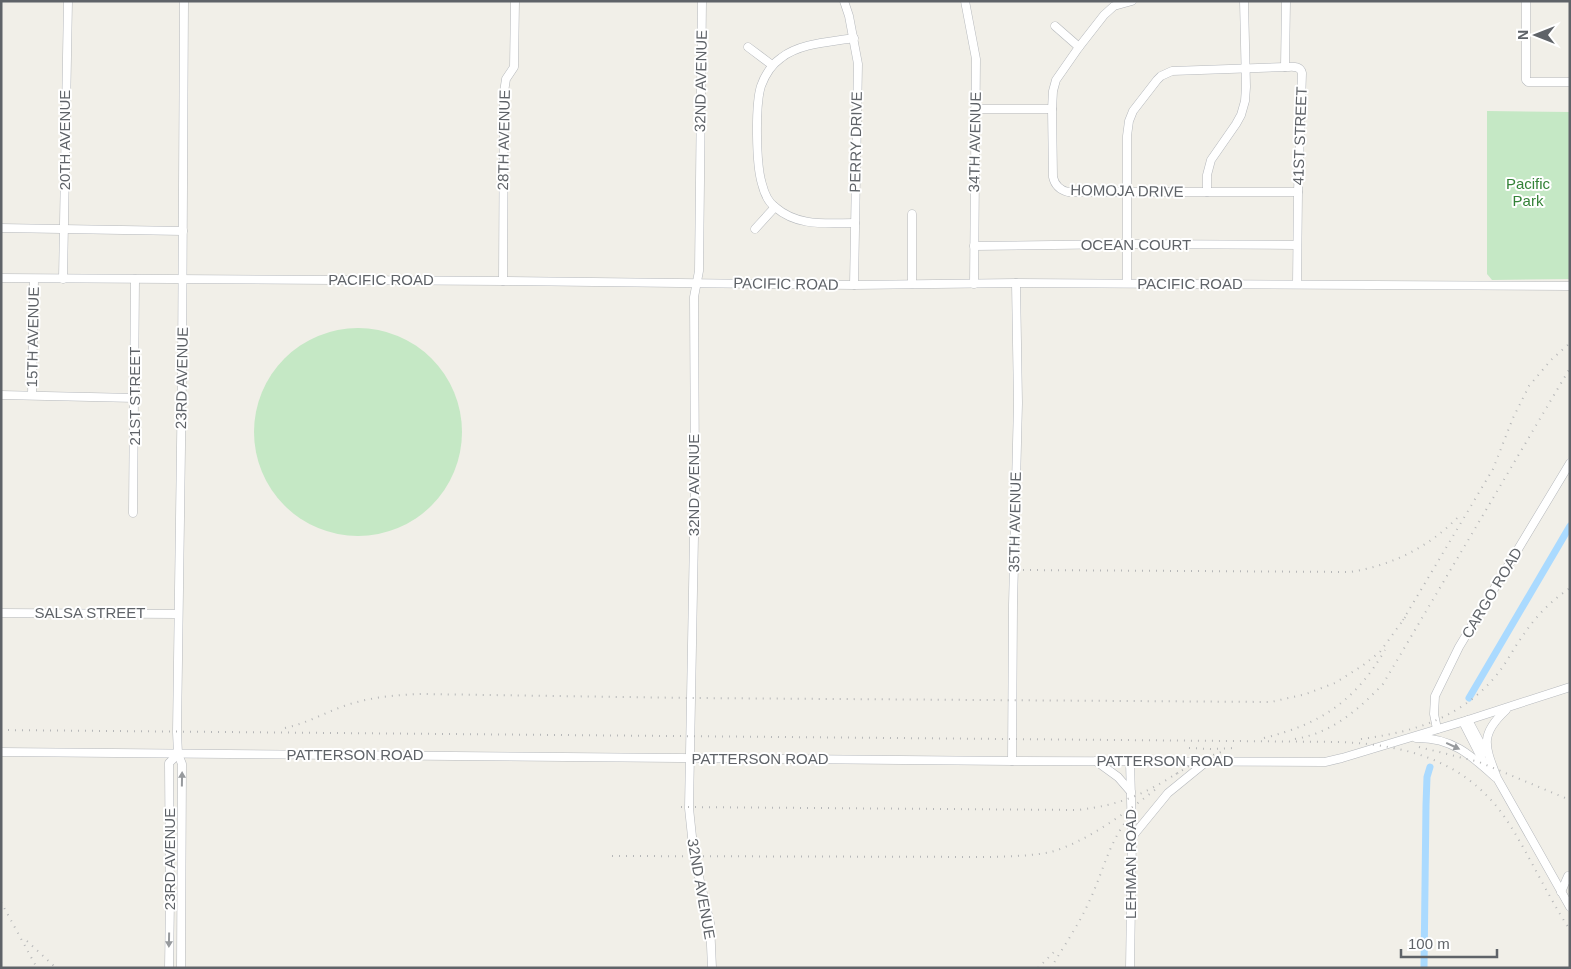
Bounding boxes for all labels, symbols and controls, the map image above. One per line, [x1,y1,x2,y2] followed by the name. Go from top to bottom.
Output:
[1511,10,1561,60] north arrow
[691,30,710,132] street label: 32ND AVENUE
[1515,30,1531,40] text: N
[1289,86,1310,186] street label: 41ST STREET
[56,90,73,190] street label: 20TH AVENUE
[494,90,513,190] street label: 28TH AVENUE
[846,91,865,193] street label: PERRY DRIVE
[965,92,984,192] street label: 34TH AVENUE
[1506,175,1551,209] park label: Pacific Park
[1070,181,1184,200] street label: HOMOJA DRIVE
[1081,236,1191,253] street label: OCEAN COURT
[328,271,434,288] street label: PACIFIC ROAD
[733,274,839,293] street label: PACIFIC ROAD
[1137,275,1243,292] street label: PACIFIC ROAD
[23,287,42,387] street label: 15TH AVENUE
[172,327,191,429] street label: 23RD AVENUE
[126,347,143,445] street label: 21ST STREET
[685,434,702,536] street label: 32ND AVENUE
[1005,472,1024,572] street label: 35TH AVENUE
[1458,544,1525,641] street label: CARGO ROAD
[35,604,145,621] street label: SALSA STREET
[1446,742,1460,750] one-way arrow
[287,746,424,763] street label: PATTERSON ROAD
[692,750,829,767] street label: PATTERSON ROAD
[1097,752,1234,769] street label: PATTERSON ROAD
[178,771,186,787] one-way arrow
[161,808,178,910] street label: 23RD AVENUE
[1122,809,1139,919] street label: LEHMAN ROAD
[684,837,719,941] street label: 32ND AVENUE
[1401,926,1497,958] scale bar
[165,932,173,948] one-way arrow
[1408,935,1450,952] text: 100 m

